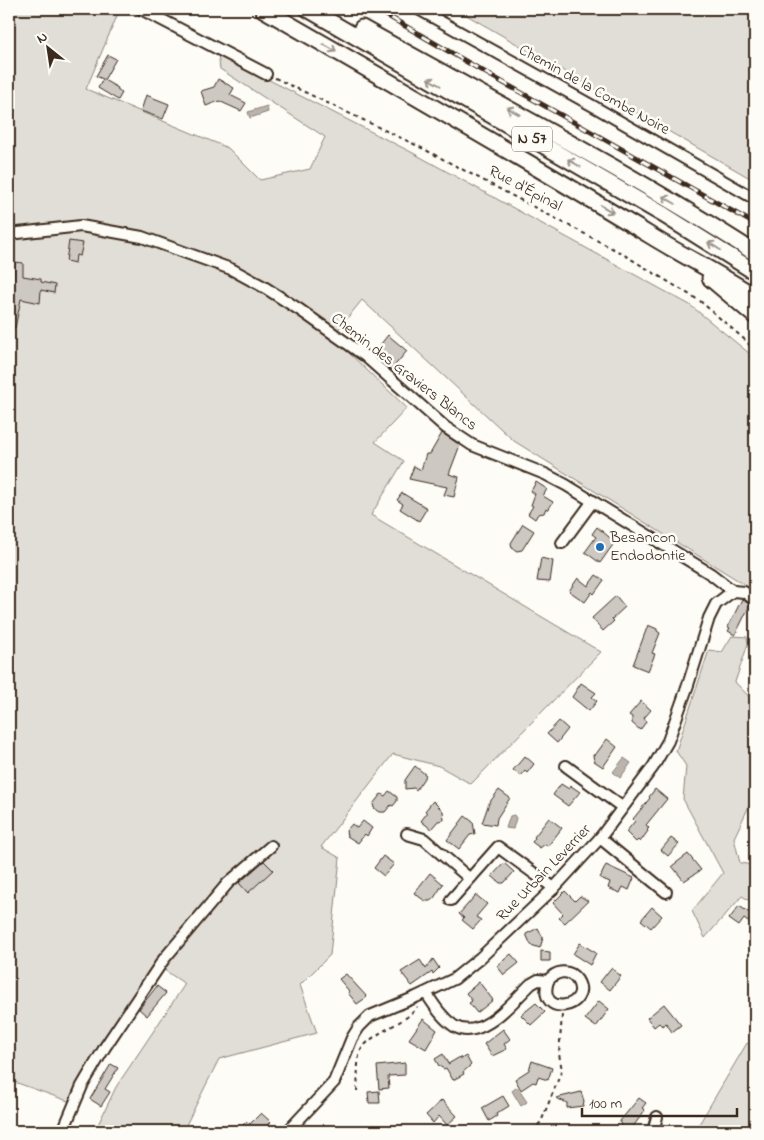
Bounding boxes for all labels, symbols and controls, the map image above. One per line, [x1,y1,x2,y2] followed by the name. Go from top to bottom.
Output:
[22,22,72,72] north arrow
[33,27,52,49] text: N
[514,38,675,142] street label: Chemin de la Combe Noire
[323,43,337,53] one-way arrow
[426,77,441,87] one-way arrow
[506,105,521,115] one-way arrow
[512,126,552,152] road number: N 57
[568,158,582,168] one-way arrow
[484,160,566,219] street label: Rue d'Épinal
[662,195,677,205] one-way arrow
[599,204,613,214] one-way arrow
[708,240,722,250] one-way arrow
[326,307,482,437] street label: Chemin des Graviers Blancs
[609,526,686,568] place label: Besancon Endodontie
[594,541,606,553] marker: Besancon Endodontie
[491,819,597,927] street label: Rue Urbain Leverrier
[582,1085,736,1117] scale bar
[589,1093,622,1115] text: 100 m

